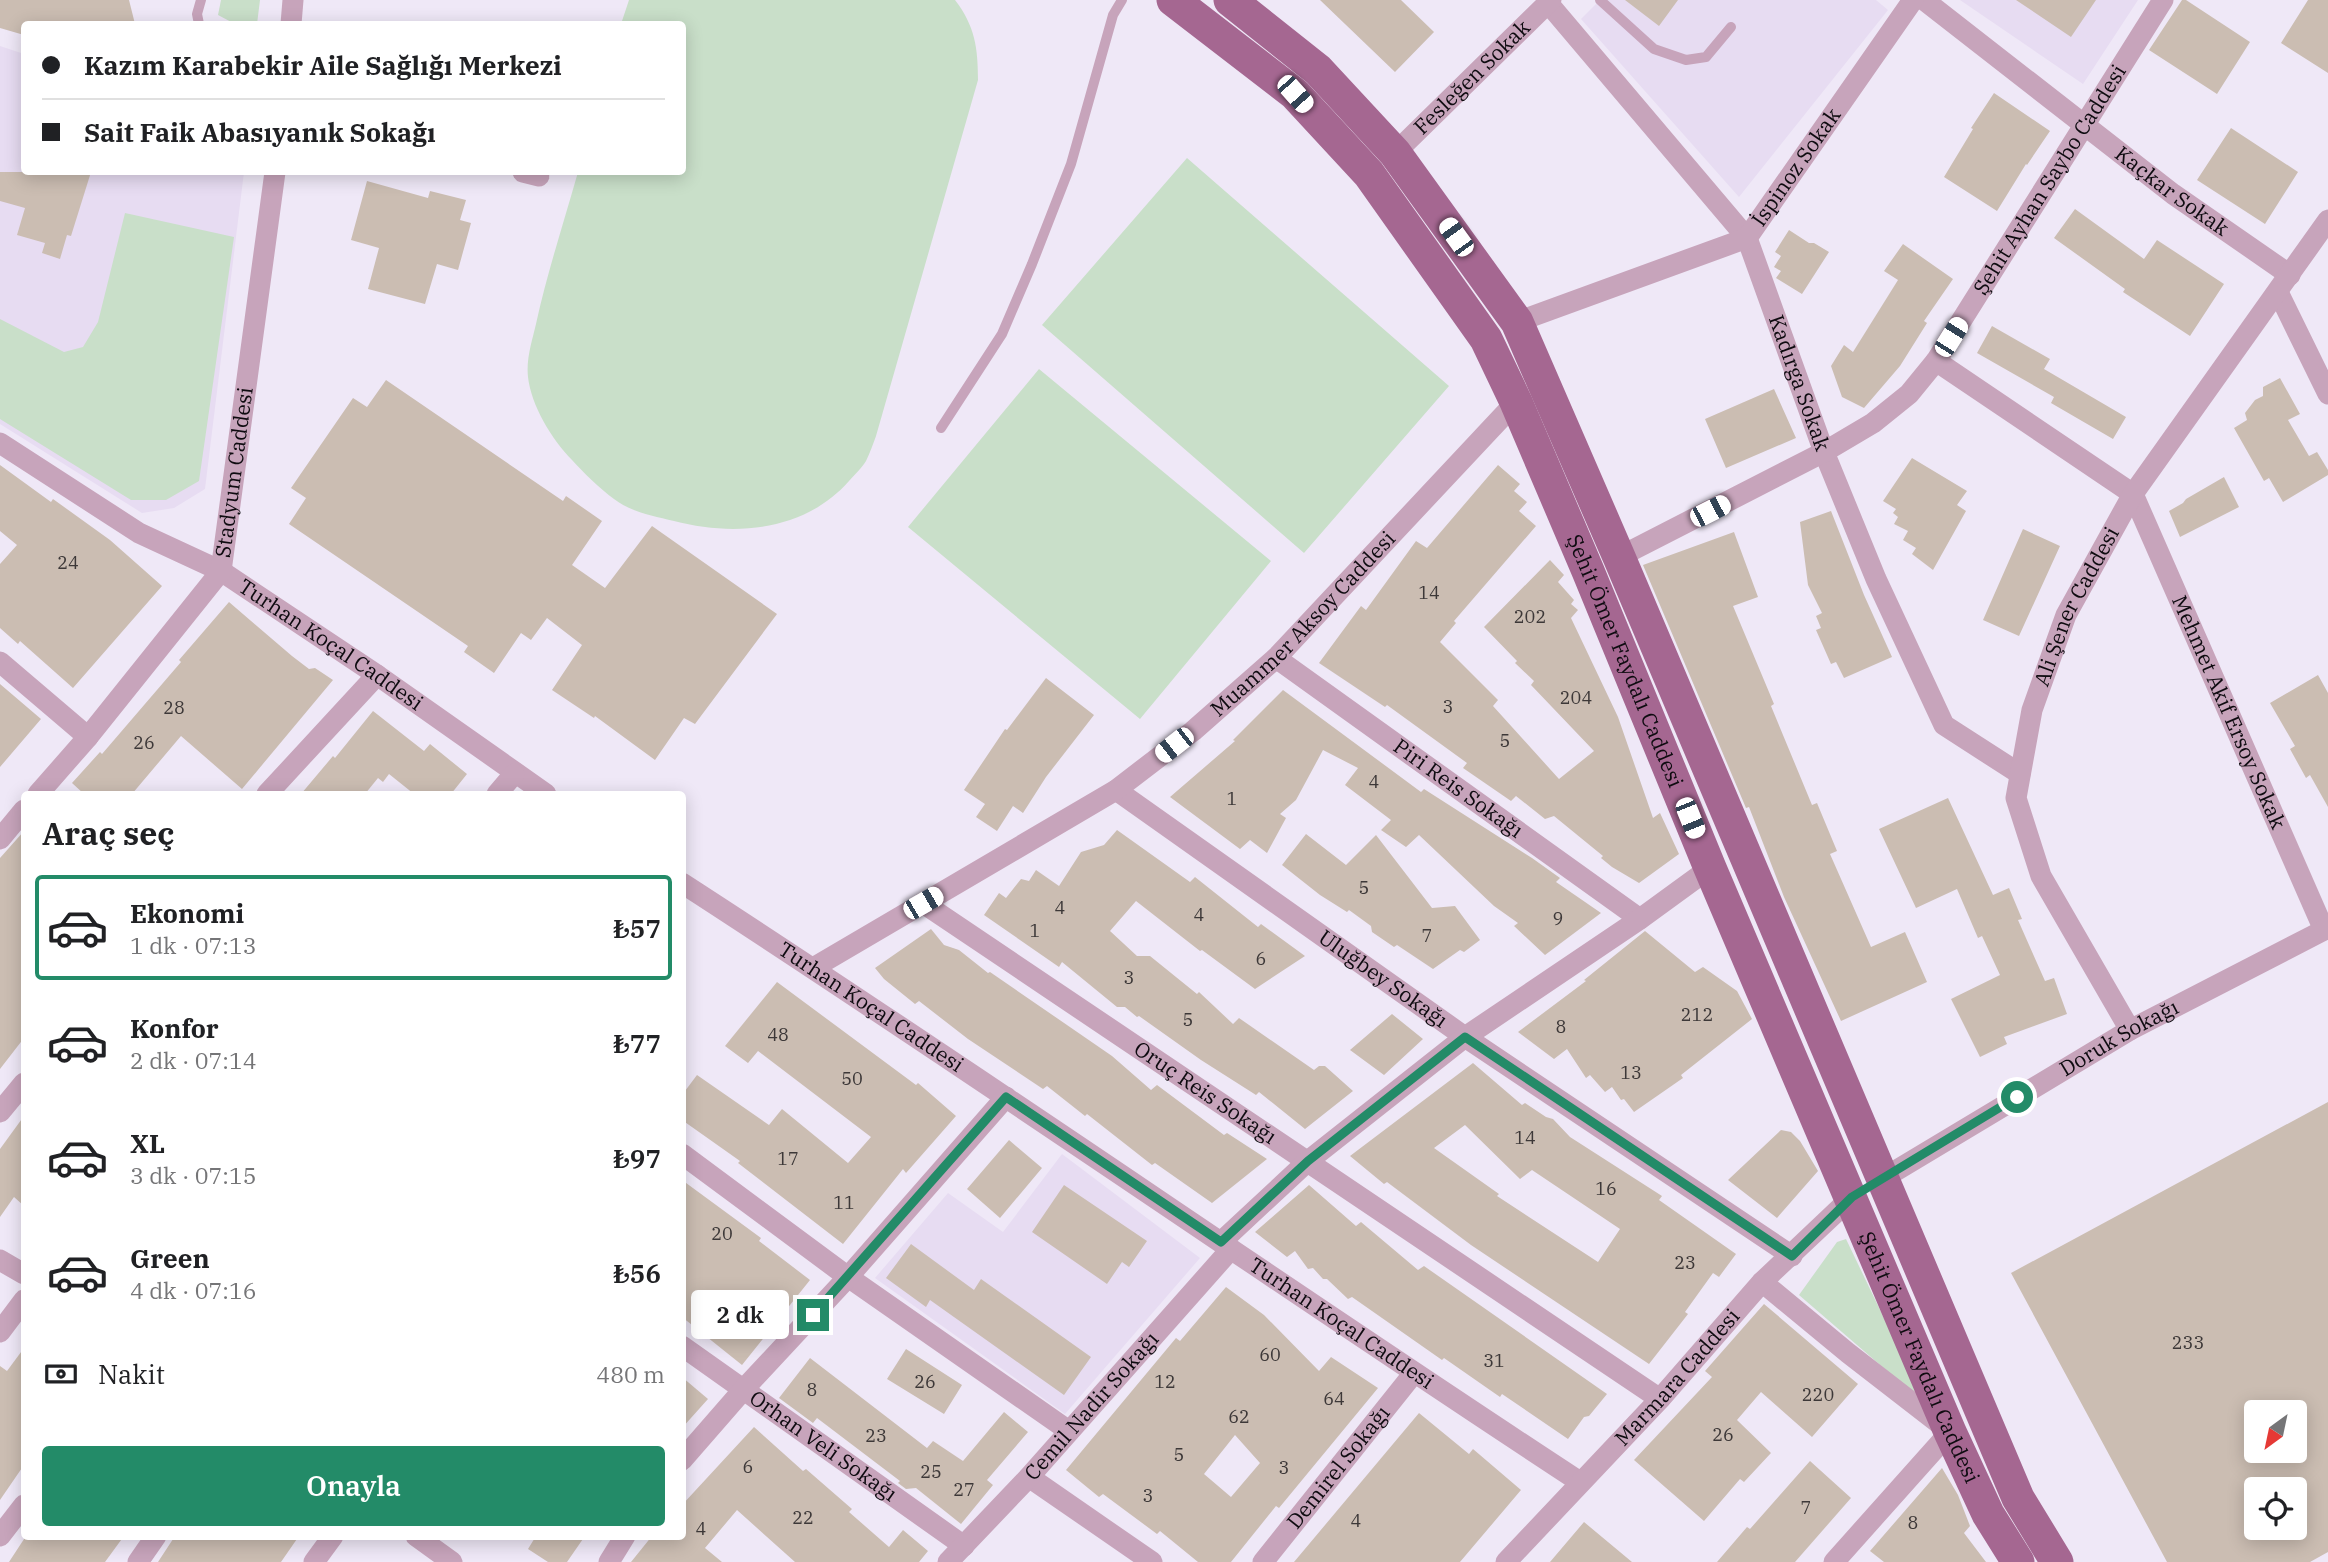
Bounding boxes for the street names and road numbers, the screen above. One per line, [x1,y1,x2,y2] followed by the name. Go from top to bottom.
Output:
[1407,13,1536,140] street label: Fesleğen Sokak
[1966,59,2132,300] street label: Şehit Ayhan Saybo Caddesi
[1745,102,1847,231] street label: İspinoz Sokak
[2110,139,2235,242] street label: Kaçkar Sokak
[1763,311,1838,455] street label: Kadırga Sokak
[208,385,259,559] street label: Stadyum Caddesi
[2027,522,2125,690] street label: Ali Şener Caddesi
[1204,525,1401,722] street label: Muammer Aksoy Caddesi
[1561,530,1690,791] street label: Şehit Ömer Faydalı Caddesi
[233,572,429,716] street label: Turhan Koçal Caddesi
[2166,591,2293,834] street label: Mehmet Akif Ersoy Sokak
[1388,732,1529,844] street label: Piri Reis Sokağı
[1313,923,1454,1033] street label: Uluğbey Sokağı
[773,935,970,1078] street label: Turhan Koçal Caddesi
[2054,992,2183,1082] street label: Doruk Sokağı
[1129,1034,1282,1150] street label: Oruç Reis Sokağı
[1853,1227,1987,1487] street label: Şehit Ömer Faydalı Caddesi
[1244,1251,1440,1395] street label: Turhan Koçal Caddesi
[1608,1302,1745,1451] street label: Marmara Caddesi
[1018,1325,1164,1486] street label: Cemil Nadir Sokağı
[744,1383,903,1507] street label: Orhan Veli Sokağı
[1280,1399,1396,1534] street label: Demirel Sokağı

